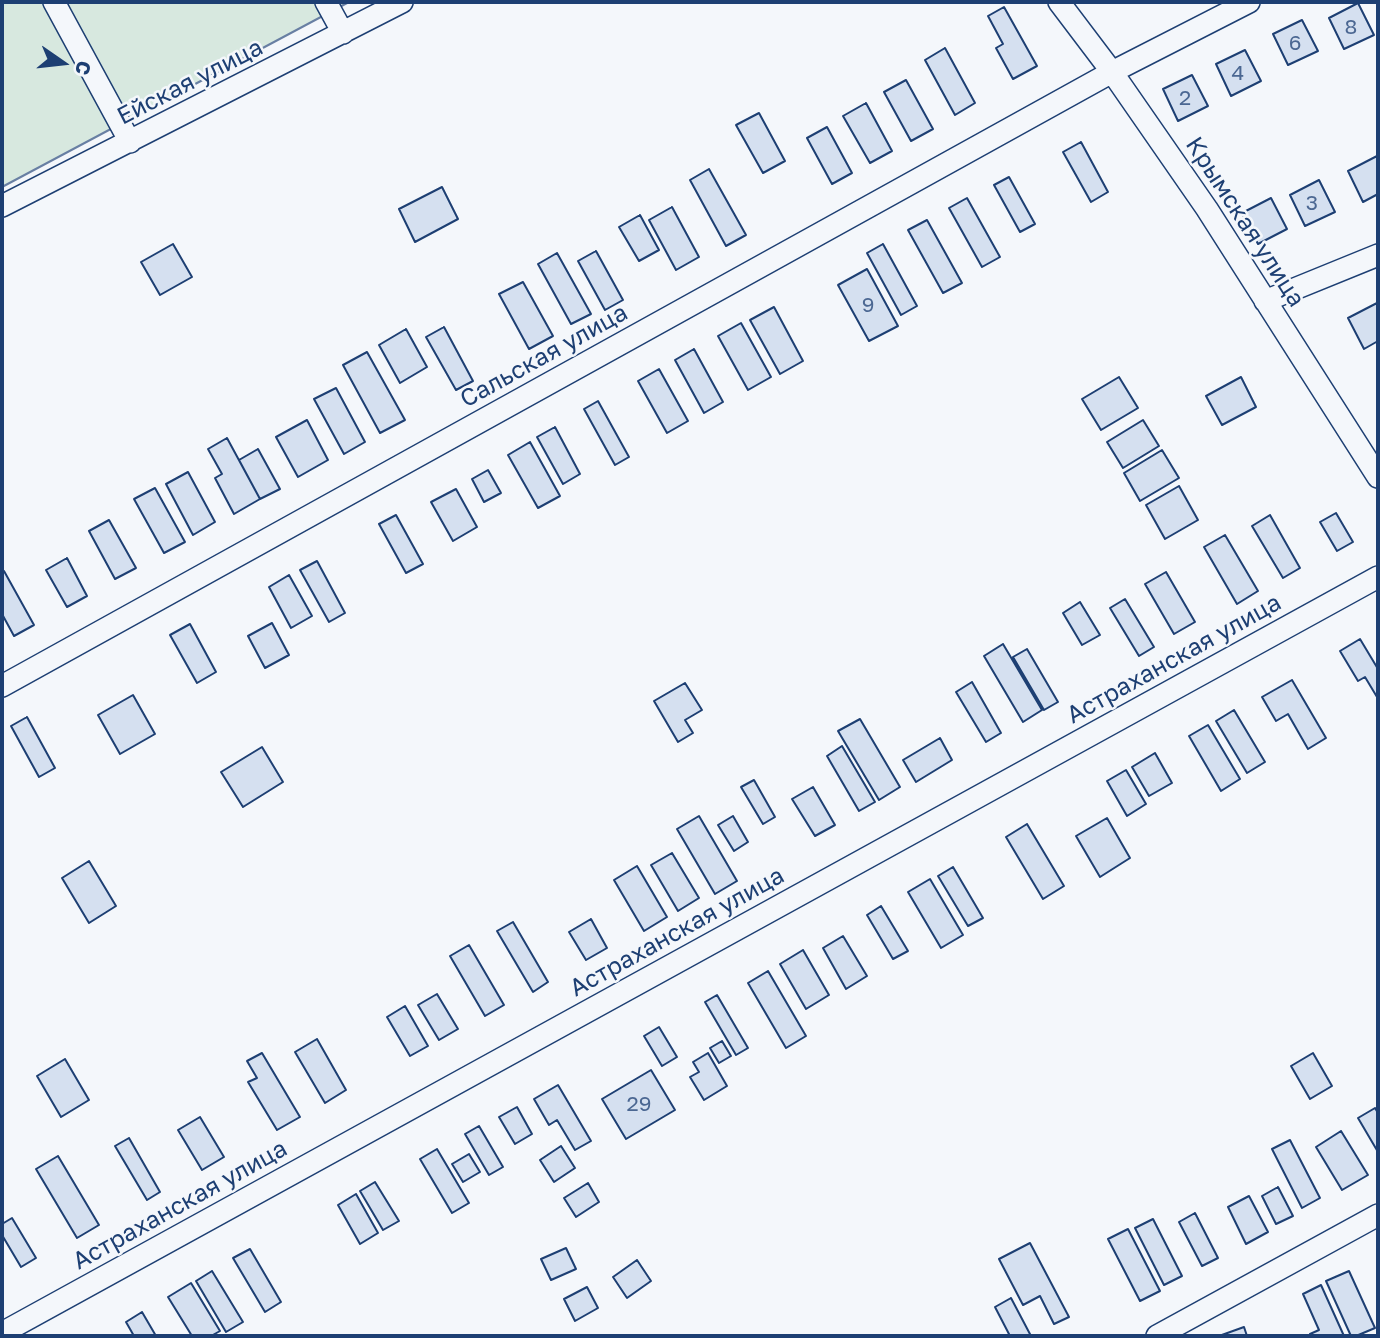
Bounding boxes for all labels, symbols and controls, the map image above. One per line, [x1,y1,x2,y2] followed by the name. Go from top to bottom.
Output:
[1345,14,1357,40] house number: 8
[28,28,98,98] north arrow
[1289,30,1301,56] house number: 6
[112,33,268,131] street label: Ейская улица
[71,59,97,78] text: С
[1232,60,1244,86] house number: 4
[1179,85,1191,111] house number: 2
[1179,132,1311,312] street label: Крымская улица
[1306,190,1318,216] house number: 3
[862,292,874,318] house number: 9
[455,298,633,414] street label: Сальская улица
[1062,588,1286,730] street label: Астраханская улица
[565,861,789,1003] street label: Астраханская улица
[627,1091,651,1117] house number: 29
[68,1134,292,1276] street label: Астраханская улица

